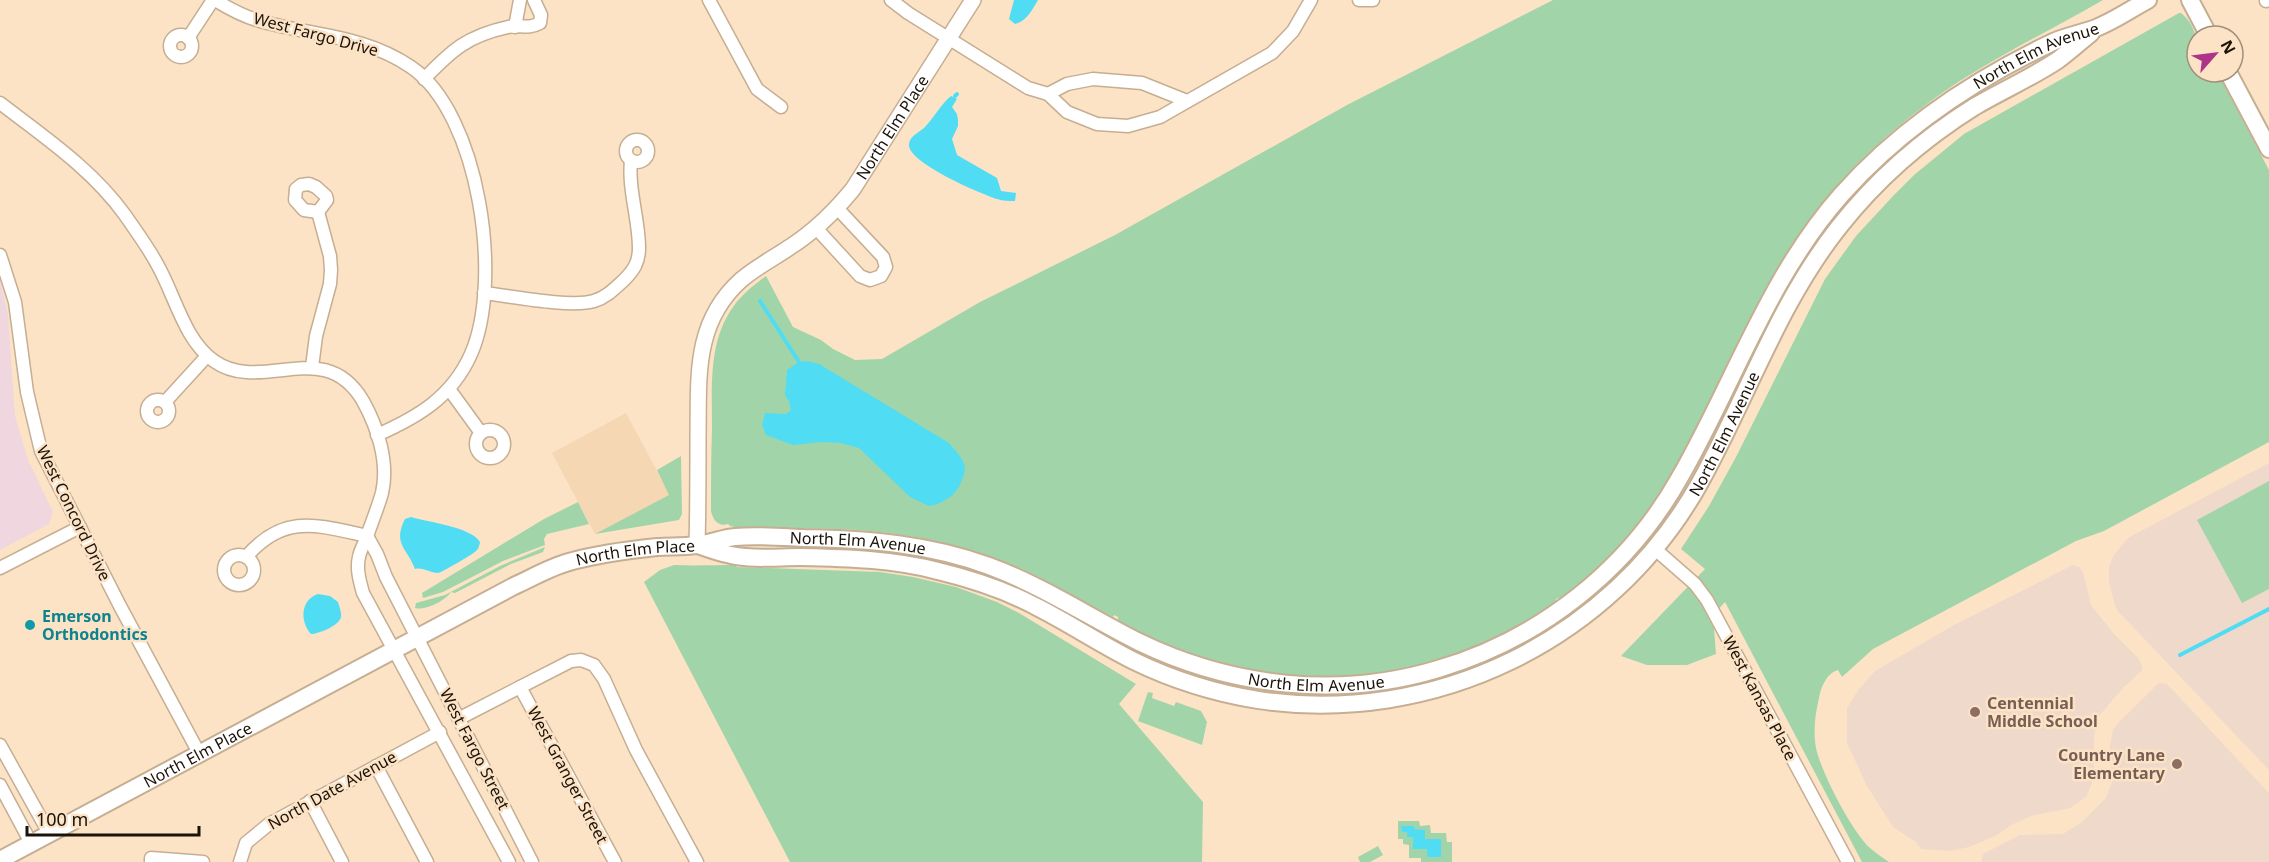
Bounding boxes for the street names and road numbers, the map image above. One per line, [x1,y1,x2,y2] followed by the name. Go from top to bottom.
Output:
[251,7,381,61] street label: West Fargo Drive
[1969,17,2102,94] street label: North Elm Avenue
[851,71,934,184] street label: North Elm Place
[1684,368,1764,500] street label: North Elm Avenue
[32,442,116,584] street label: West Concord Drive
[789,526,928,559] street label: North Elm Avenue
[574,534,696,571] street label: North Elm Place
[1718,632,1802,764] street label: West Kansas Place
[1246,667,1386,697] street label: North Elm Avenue
[435,685,515,814] street label: West Fargo Street
[523,703,614,848] street label: West Granger Street
[140,717,256,793] street label: North Elm Place
[264,745,400,835] street label: North Date Avenue

